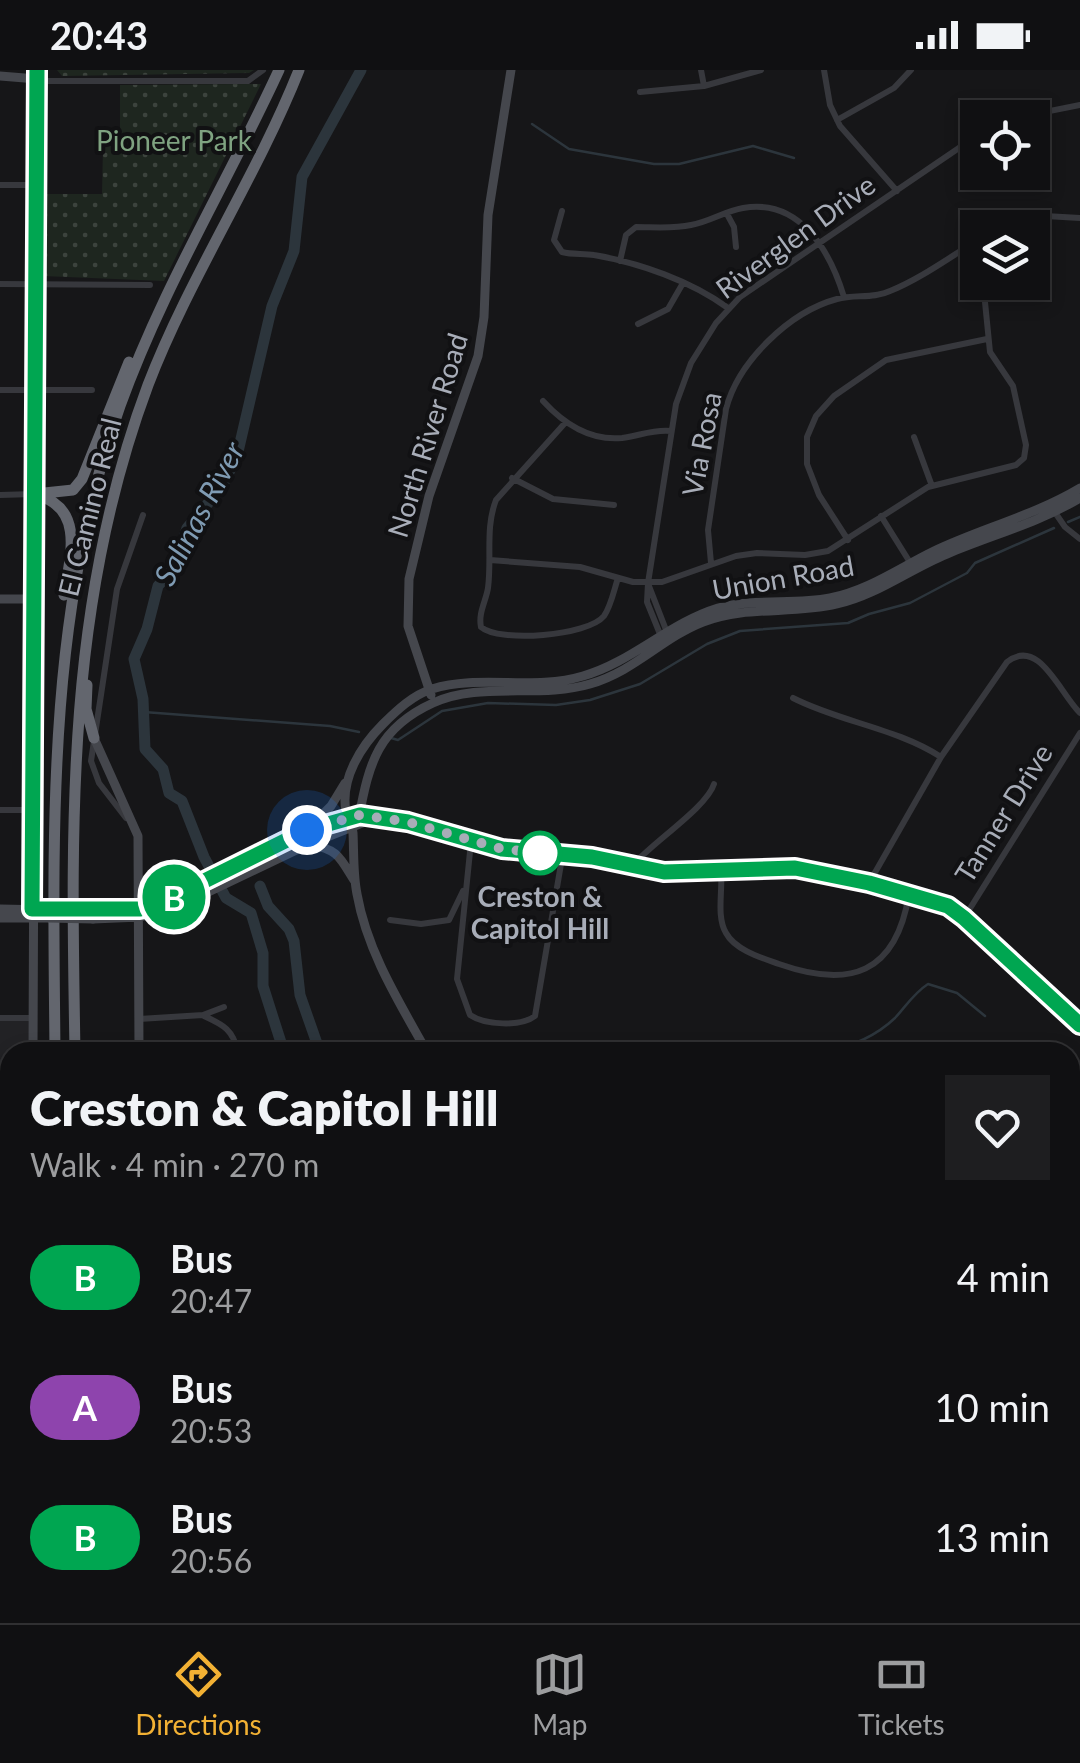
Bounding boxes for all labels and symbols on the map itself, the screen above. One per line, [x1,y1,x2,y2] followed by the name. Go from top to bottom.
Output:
[96,123,253,157] park label: Pioneer Park
[709,167,881,305] street label: Riverglen Drive
[380,329,474,541] street label: North River Road
[674,389,728,499] street label: Via Rosa
[50,414,128,600] street label: El Camino Real
[145,434,251,591] water label: Salinas River
[709,548,857,606] street label: Union Road
[947,737,1059,889] street label: Tanner Drive
[282,805,332,855] your location
[519,832,561,874] marker: Creston & Capitol Hill
[142,864,206,930] line badge: B
[471,879,609,945] place label: Creston & Capitol Hill

